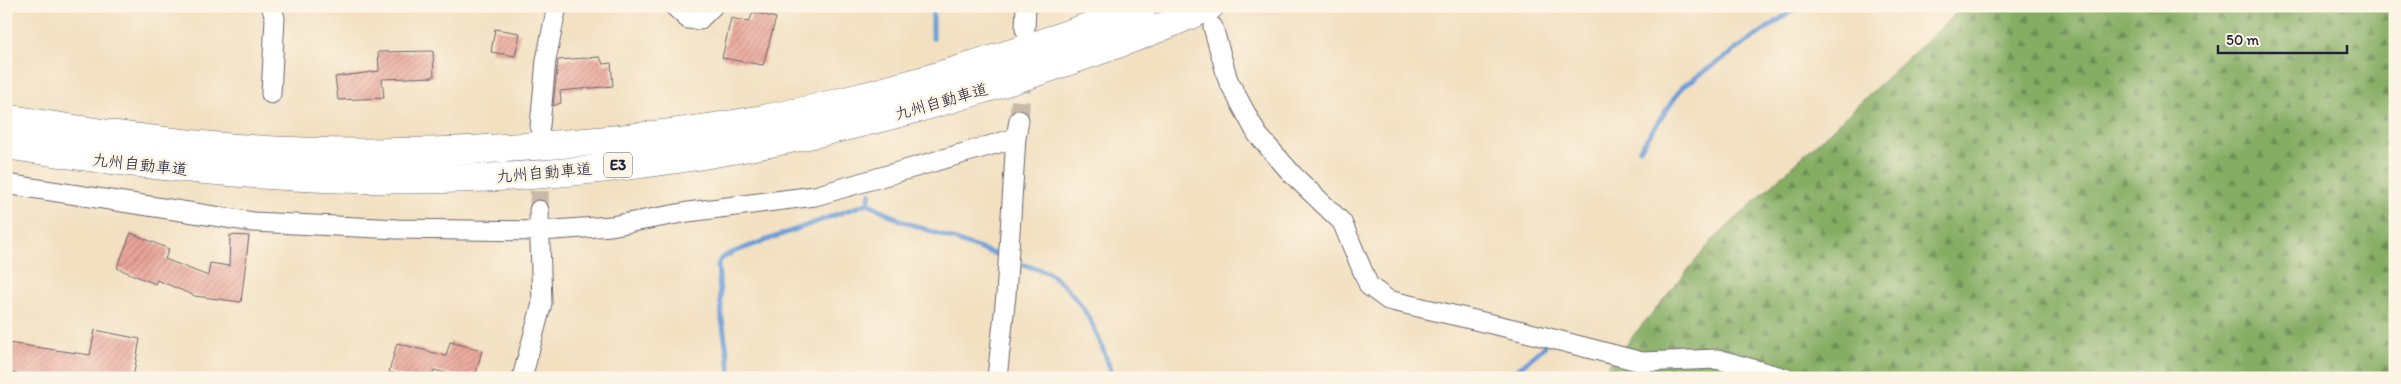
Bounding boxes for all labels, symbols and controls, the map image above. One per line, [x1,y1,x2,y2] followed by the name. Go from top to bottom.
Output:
[2218,22,2347,54] scale bar
[2226,31,2259,49] text: 50 m
[892,79,990,124] street label: 九州自動車道
[91,150,189,179] street label: 九州自動車道
[604,152,632,178] road number: E3
[495,159,593,186] street label: 九州自動車道

